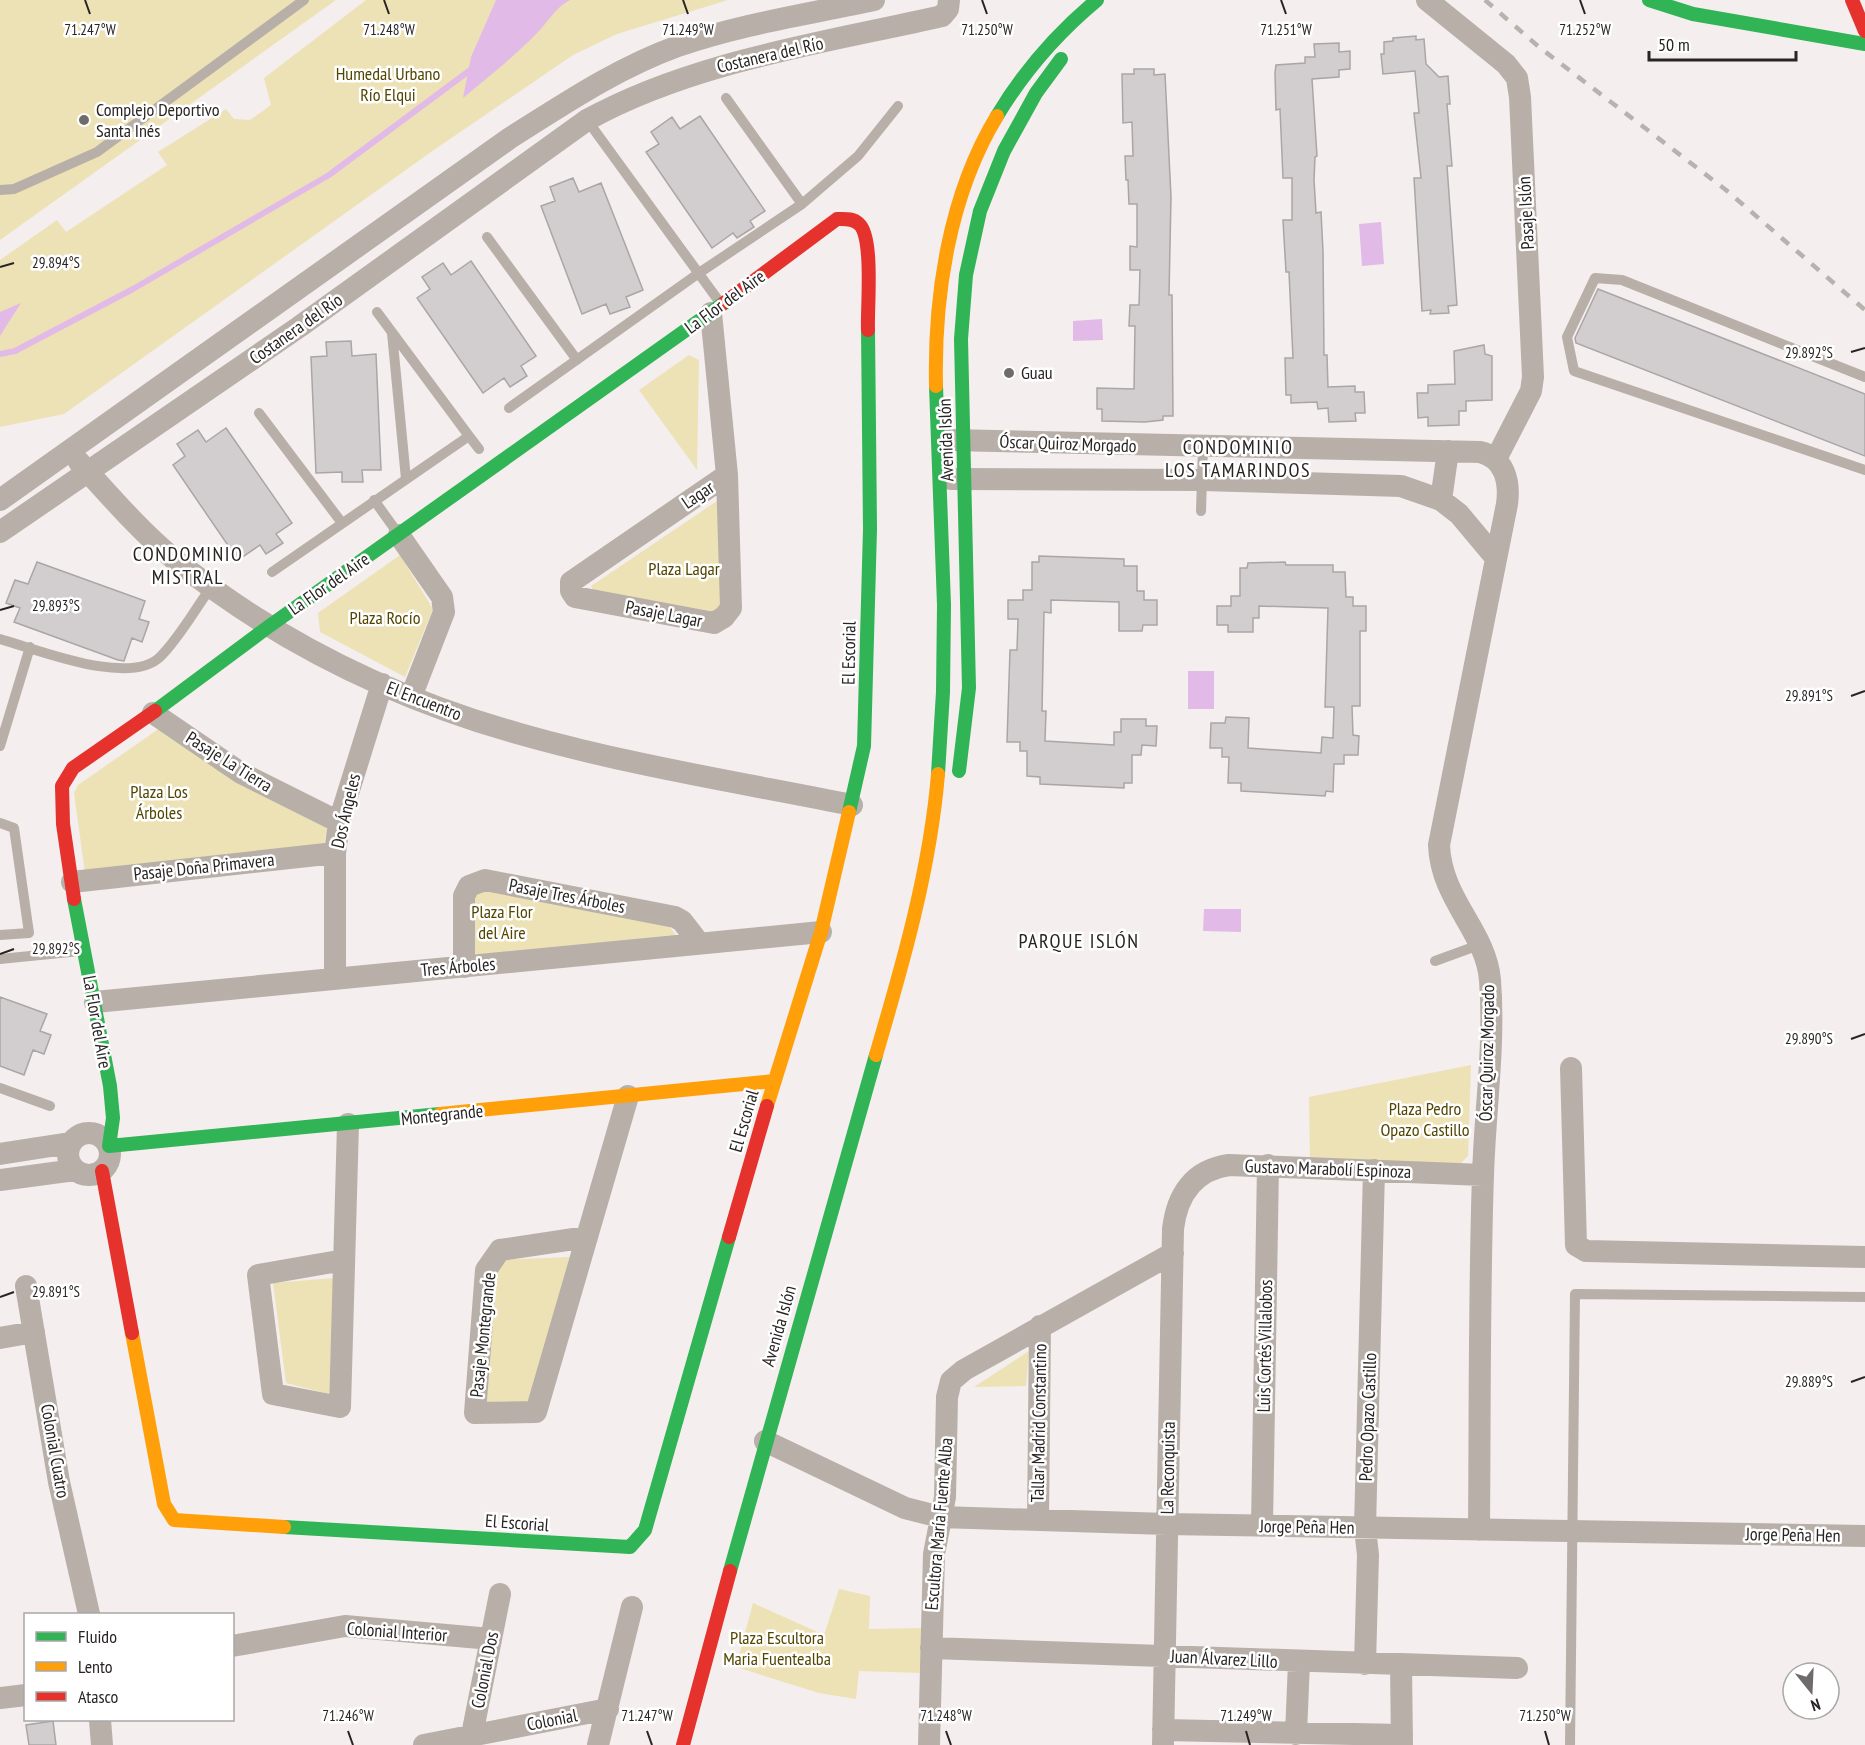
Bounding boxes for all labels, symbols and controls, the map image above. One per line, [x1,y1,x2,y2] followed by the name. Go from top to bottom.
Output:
[64,20,116,39] text: 71.247°W
[363,20,415,39] text: 71.248°W
[662,20,714,39] text: 71.249°W
[961,20,1013,39] text: 71.250°W
[1260,20,1312,39] text: 71.251°W
[1559,20,1611,39] text: 71.252°W
[1649,24,1796,62] scale bar
[714,31,826,78] street label: Costanera del Río
[1658,33,1690,56] text: 50 m
[336,62,441,106] park label: Humedal Urbano Río Elqui
[96,98,220,142] place label: Complejo Deportivo Santa Inés
[77,113,91,127] marker: Complejo Deportivo Santa Inés
[1512,176,1539,250] street label: Pasaje Islón
[32,253,80,272] text: 29.894°S
[680,265,769,339] street label: La Flor del Aire
[245,288,347,369] street label: Costanera del Río
[1785,343,1833,362] text: 29.892°S
[1021,361,1053,384] place label: Guau
[1002,366,1016,380] marker: Guau
[933,398,958,482] street label: Avenida Islón
[999,430,1137,457] street label: Óscar Quiroz Morgado
[1165,434,1311,483] district label: CONDOMINIO LOS TAMARINDOS
[677,475,718,514] street label: Lagar
[133,541,243,590] district label: CONDOMINIO MISTRAL
[284,547,374,620] street label: La Flor del Aire
[648,557,720,580] park label: Plaza Lagar
[624,595,704,632] street label: Pasaje Lagar
[32,596,80,615] text: 29.893°S
[350,606,421,629] park label: Plaza Rocío
[836,620,861,685] street label: El Escorial
[383,676,465,725] street label: El Encuentro
[1785,686,1833,705] text: 29.891°S
[182,726,277,797] street label: Pasaje La Tierra
[326,771,365,850] street label: Dos Ángeles
[130,780,188,824] park label: Plaza Los Árboles
[132,848,275,885] street label: Pasaje Doña Primavera
[507,873,627,918] street label: Pasaje Tres Árboles
[471,900,533,944] park label: Plaza Flor del Aire
[1019,928,1139,954] district label: PARQUE ISLÓN
[32,939,80,958] text: 29.892°S
[420,952,496,981] street label: Tres Árboles
[78,974,117,1070] street label: La Flor del Aire
[1474,984,1499,1122] street label: Óscar Quiroz Morgado
[1785,1029,1833,1048] text: 29.890°S
[724,1086,764,1155] street label: El Escorial
[1380,1097,1470,1141] park label: Plaza Pedro Opazo Castillo
[400,1099,484,1130] street label: Montegrande
[1244,1154,1412,1183] street label: Gustavo Marabolí Espinoza
[465,1271,500,1399] street label: Pasaje Montegrande
[1252,1279,1277,1413] street label: Luis Cortés Villalobos
[32,1282,80,1301] text: 29.891°S
[756,1283,801,1369] street label: Avenida Islón
[1026,1343,1051,1503] street label: Tallar Madrid Constantino
[1354,1352,1381,1482] street label: Pedro Opazo Castillo
[1785,1372,1833,1391] text: 29.889°S
[36,1402,75,1500] street label: Colonial Cuatro
[1155,1421,1180,1515] street label: La Reconquista
[919,1437,958,1611] street label: Escultora María Fuente Alba
[484,1509,550,1536] street label: El Escorial
[1258,1514,1355,1539] street label: Jorge Peña Hen
[1744,1522,1841,1547] street label: Jorge Peña Hen
[24,1613,234,1721] legend
[346,1617,448,1646] street label: Colonial Interior
[78,1625,117,1648] text: Fluido
[723,1626,831,1670] park label: Plaza Escultora Maria Fuentealba
[466,1630,503,1710] street label: Colonial Dos
[1169,1644,1278,1673] street label: Juan Álvarez Lillo
[78,1655,113,1678] text: Lento
[1781,1661,1841,1721] north arrow
[78,1685,119,1708] text: Atasco
[1808,1694,1823,1716] text: N
[525,1703,580,1736] street label: Colonial
[322,1706,374,1725] text: 71.246°W
[621,1706,673,1725] text: 71.247°W
[920,1706,972,1725] text: 71.248°W
[1220,1706,1272,1725] text: 71.249°W
[1519,1706,1571,1725] text: 71.250°W

